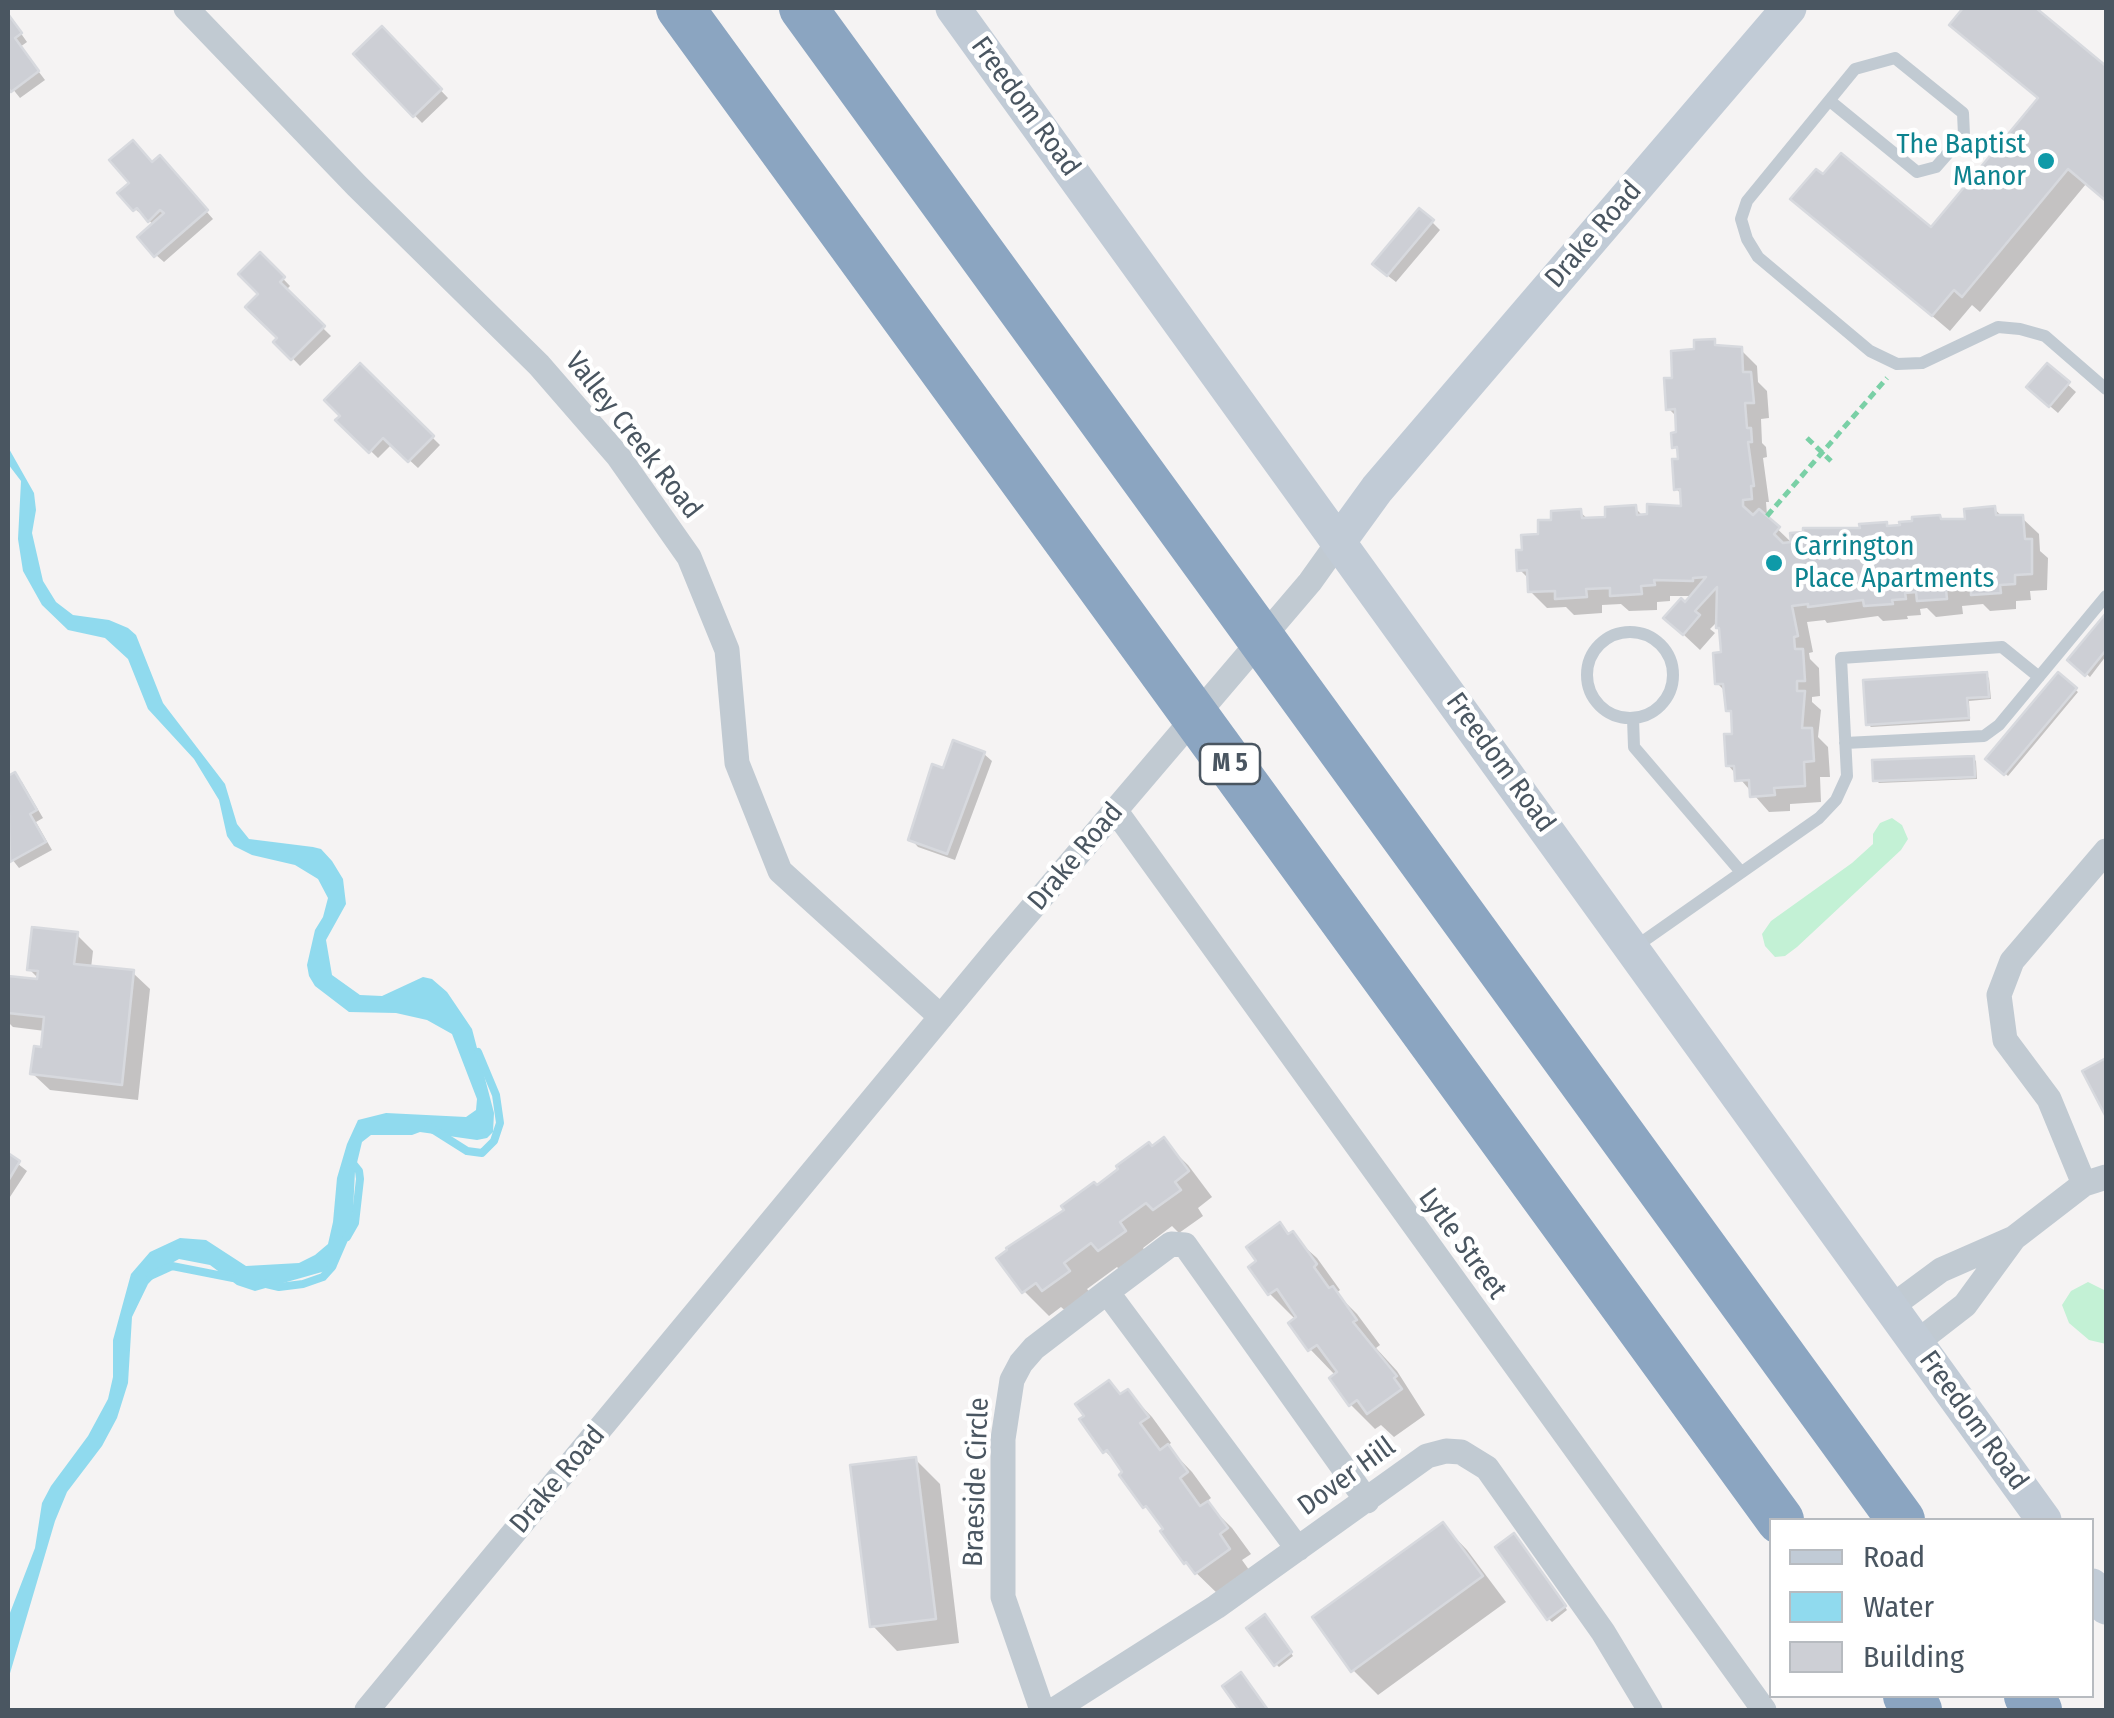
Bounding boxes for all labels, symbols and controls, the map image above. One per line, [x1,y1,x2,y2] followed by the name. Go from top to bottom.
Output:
[963,31,1087,183] street label: Freedom Road
[1897,128,2026,194] place label: The Baptist Manor
[2035,150,2057,172] marker: The Baptist Manor
[1539,175,1649,295] street label: Drake Road
[558,346,708,526] street label: Valley Creek Road
[1794,530,1994,596] place label: Carrington Place Apartments
[1763,552,1785,574] marker: Carrington Place Apartments
[1438,687,1562,839] street label: Freedom Road
[1200,744,1260,784] road number: M 5
[1021,796,1131,918] street label: Drake Road
[1411,1182,1513,1306] street label: Lytle Street
[1911,1345,2035,1497] street label: Freedom Road
[957,1397,997,1567] street label: Braeside Circle
[503,1419,613,1541] street label: Drake Road
[1292,1430,1402,1524] street label: Dover Hill
[1769,1518,2094,1698] legend
[1863,1539,1925,1575] text: Road
[1863,1589,1934,1625] text: Water
[1863,1639,1964,1675] text: Building

